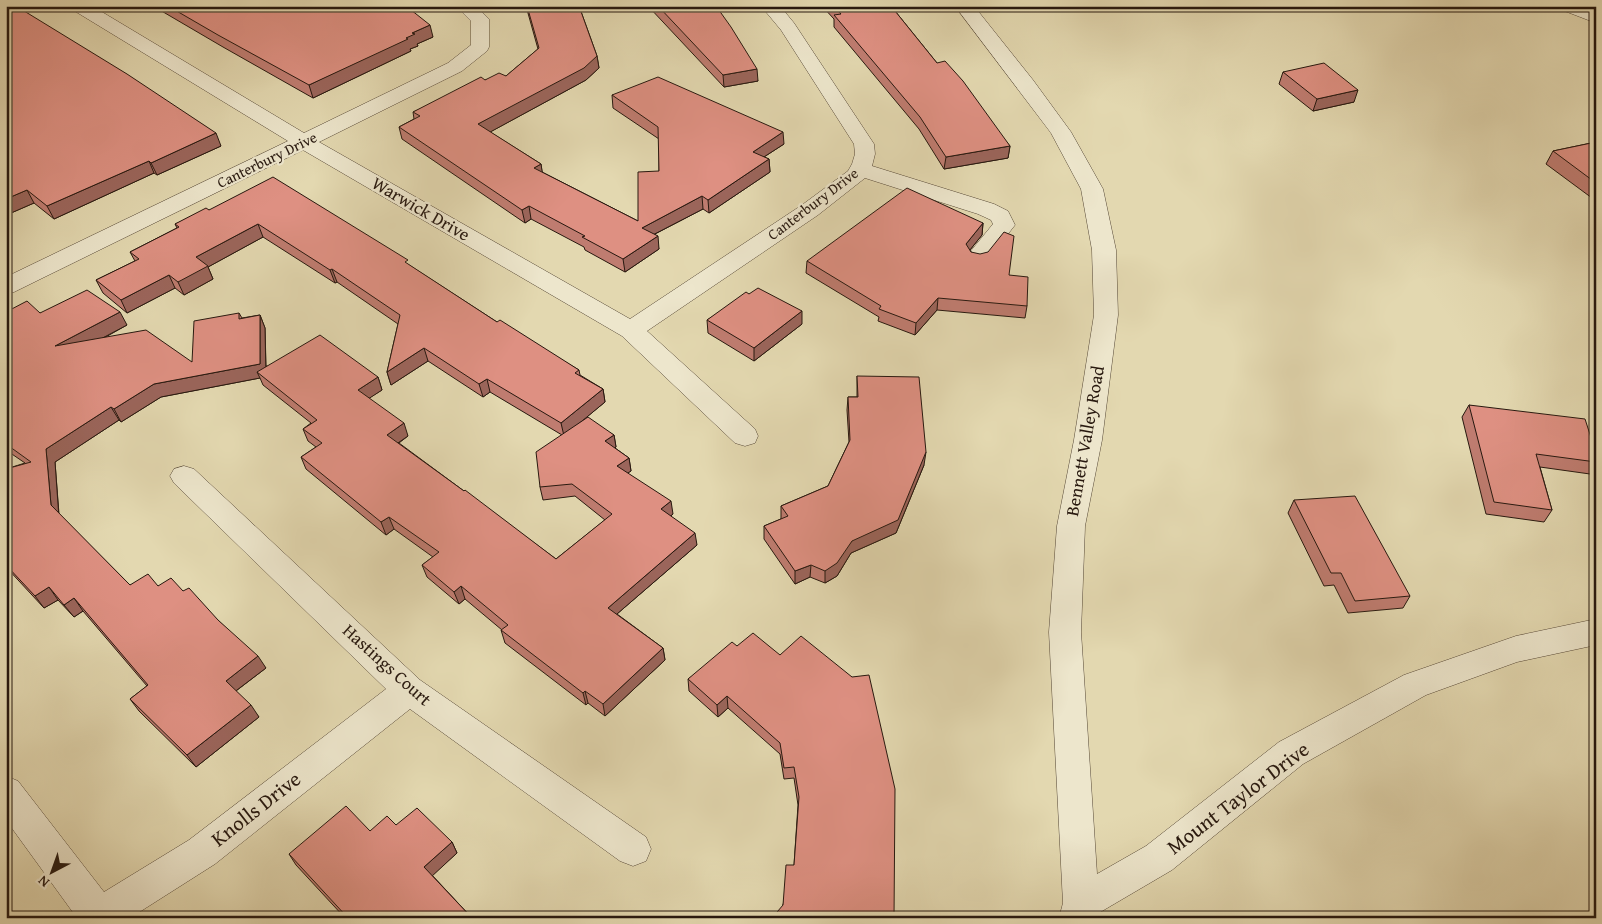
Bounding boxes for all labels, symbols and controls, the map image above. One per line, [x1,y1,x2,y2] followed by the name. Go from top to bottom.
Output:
[213,126,320,193] street label: Canterbury Drive
[763,163,862,245] street label: Canterbury Drive
[367,169,475,248] street label: Warwick Drive
[1058,363,1111,518] street label: Bennett Valley Road
[337,617,438,712] street label: Hastings Court
[1160,734,1316,862] street label: Mount Taylor Drive
[204,763,307,854] street label: Knolls Drive
[28,846,78,896] north arrow
[33,871,54,892] text: N

